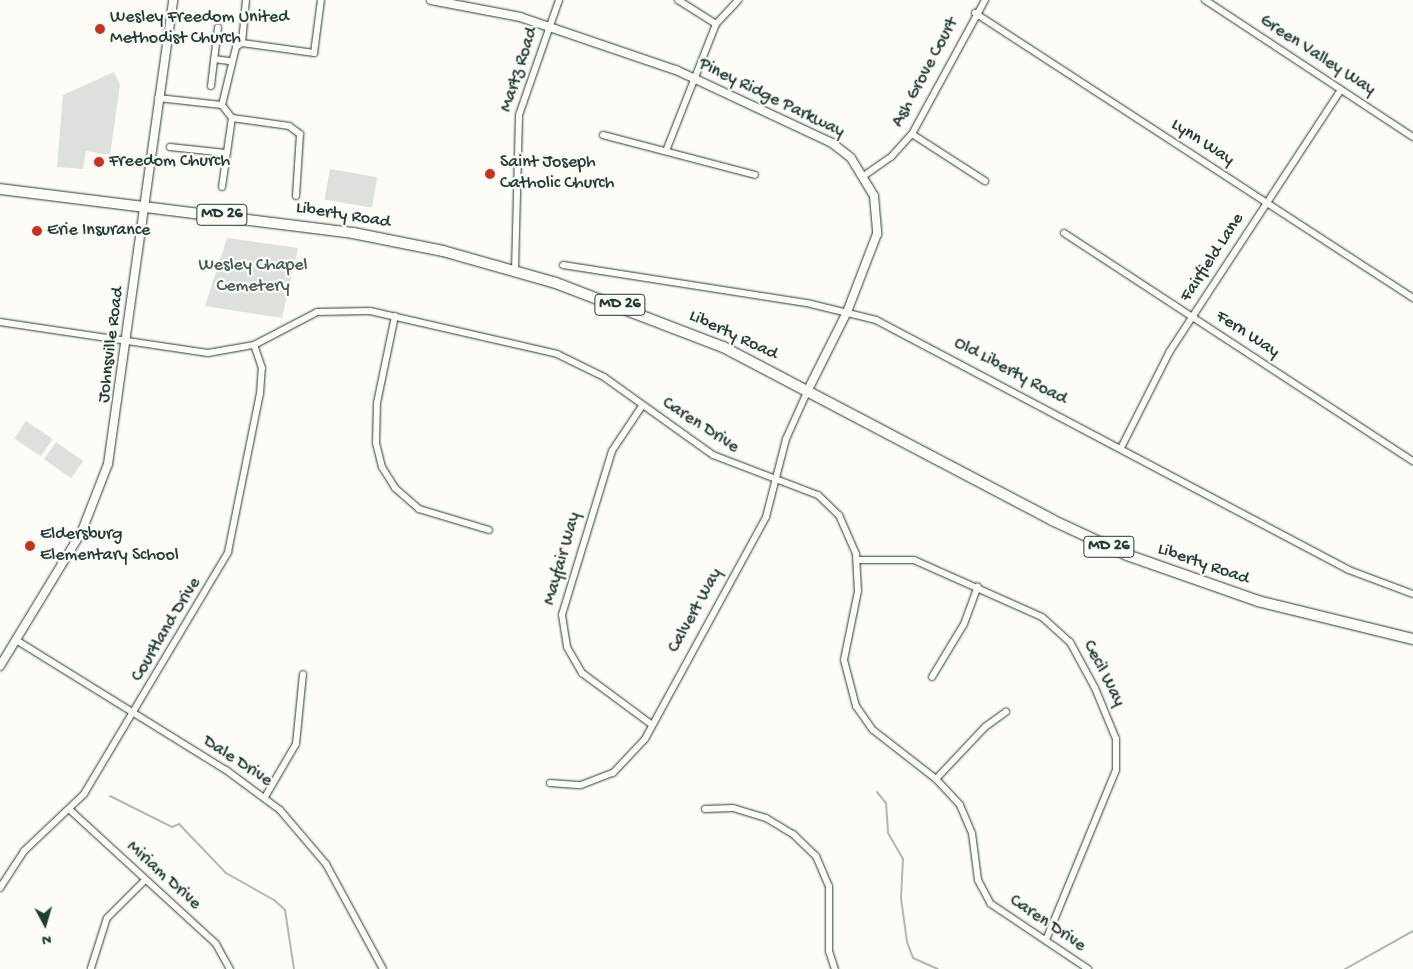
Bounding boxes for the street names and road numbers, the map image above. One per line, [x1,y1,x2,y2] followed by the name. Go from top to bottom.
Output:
[1255,11,1379,101] street label: Green Valley Way
[888,15,964,131] street label: Ash Grove Court
[496,25,544,115] street label: Martz Road
[695,54,847,144] street label: Piney Ridge Parkway
[1166,115,1238,171] street label: Lynn Way
[294,198,392,234] street label: Liberty Road
[196,202,248,228] road number: MD 26
[1176,210,1250,306] street label: Fairfield Lane
[94,286,130,404] street label: Johnsville Road
[594,292,646,318] road number: MD 26
[685,306,781,366] street label: Liberty Road
[1211,306,1283,364] street label: Fern Way
[950,333,1070,411] street label: Old Liberty Road
[657,393,743,459] street label: Caren Drive
[539,510,587,608] street label: Mayfair Way
[1083,534,1135,560] road number: MD 26
[1154,539,1252,591] street label: Liberty Road
[664,565,728,657] street label: Calvert Way
[127,574,207,686] street label: Courtland Drive
[1077,637,1129,711] street label: Cecil Way
[198,732,276,792] street label: Dale Drive
[121,837,205,915] street label: Miriam Drive
[1005,891,1089,957] street label: Caren Drive

